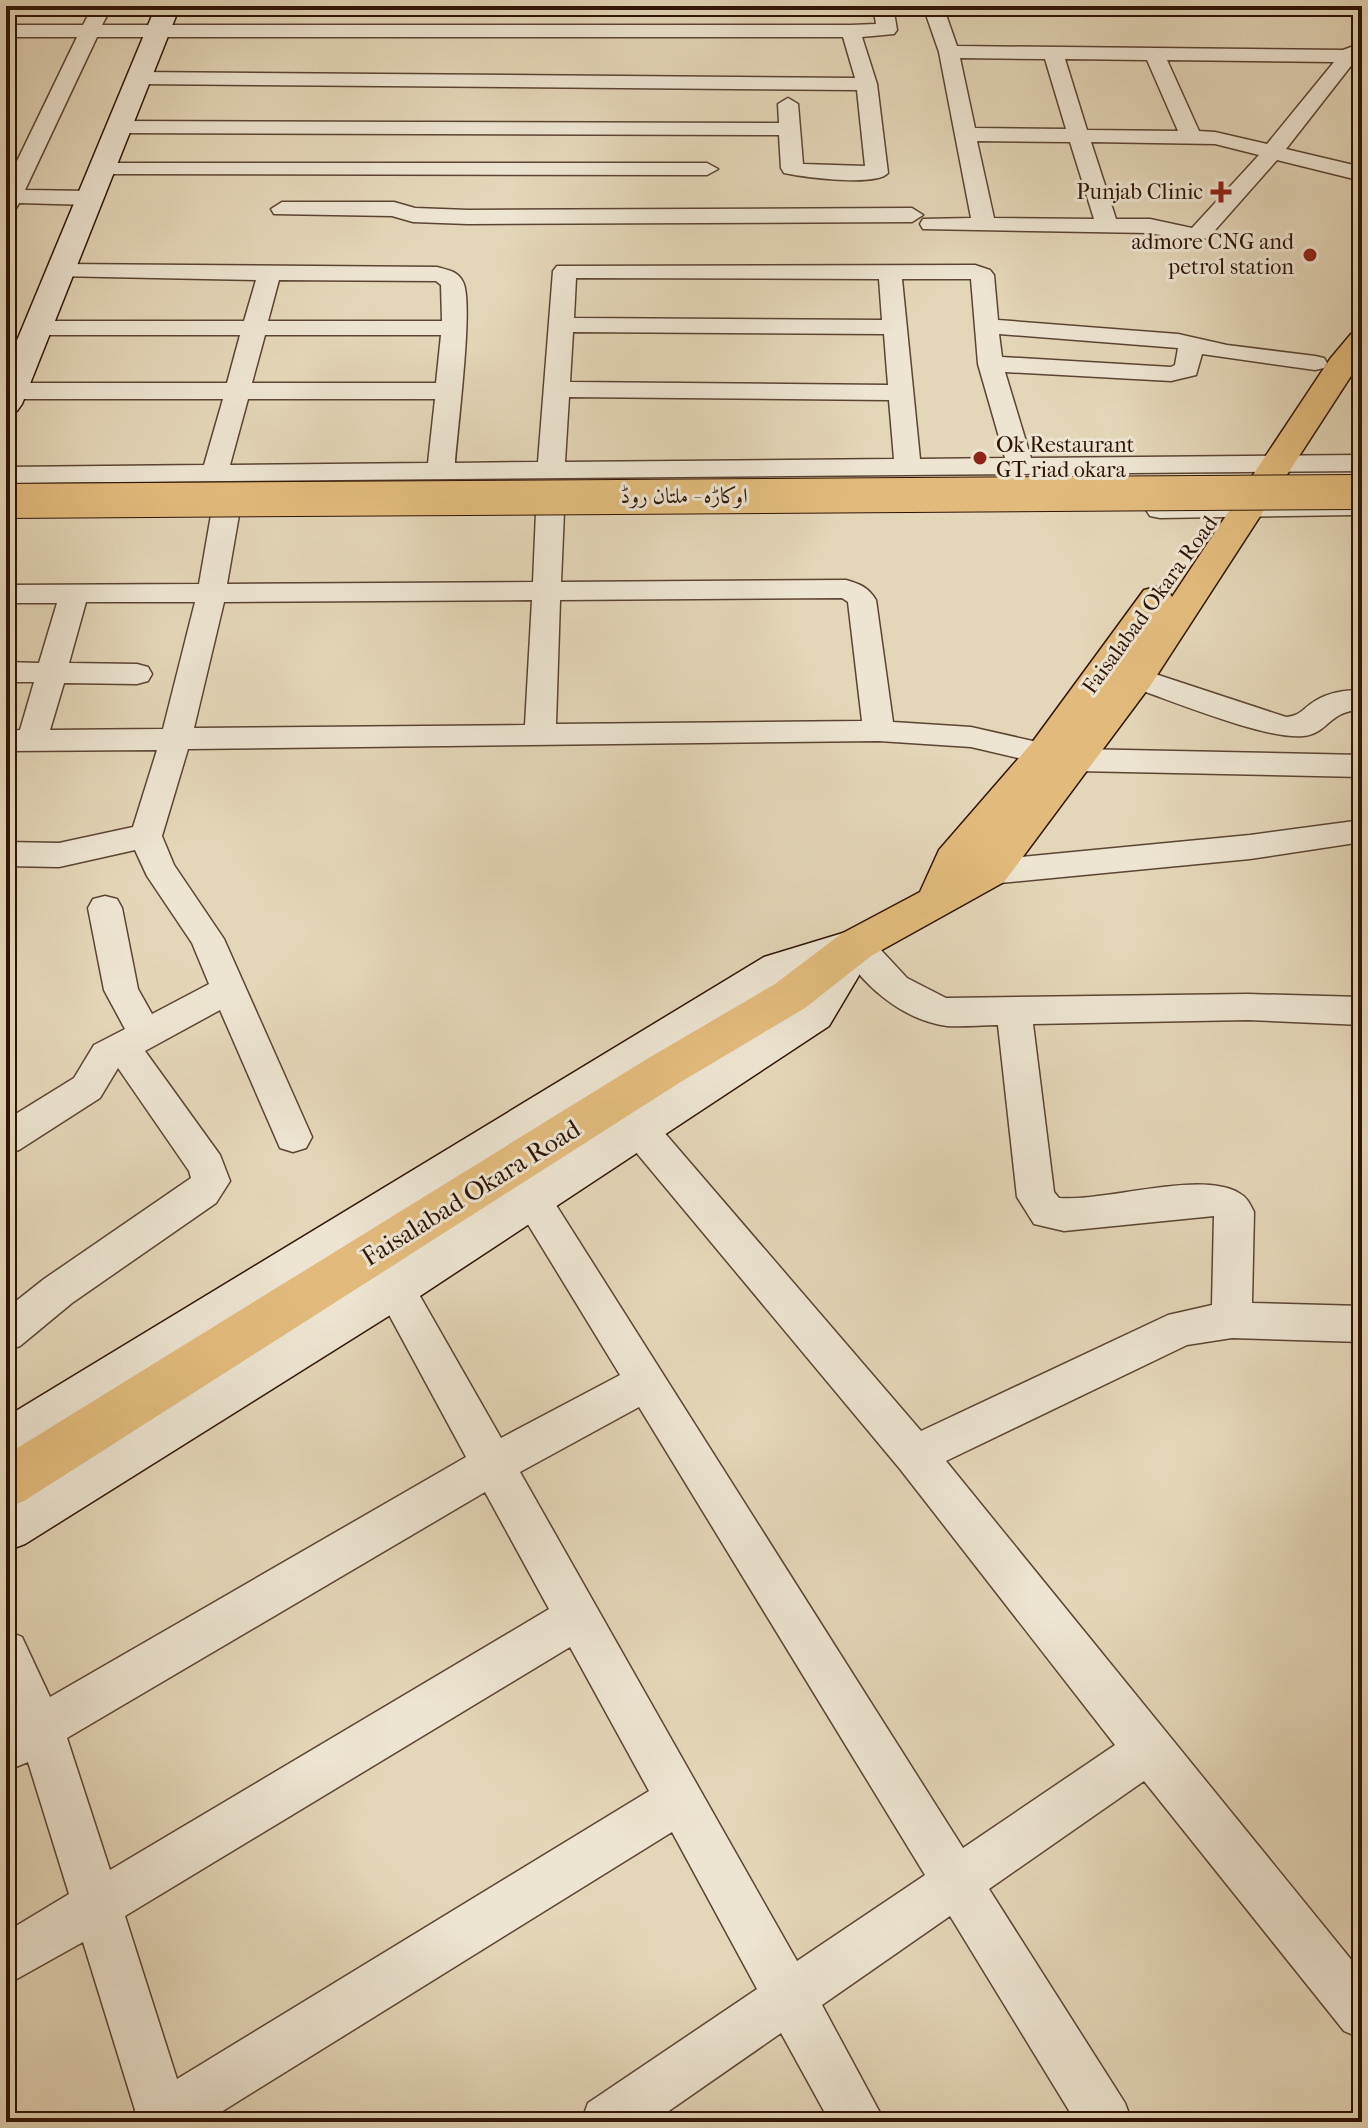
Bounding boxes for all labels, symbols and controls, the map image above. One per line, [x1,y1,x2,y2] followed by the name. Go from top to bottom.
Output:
[1076,179,1203,205] place label: Punjab Clinic
[1210,181,1232,203] marker: Punjab Clinic
[1131,229,1295,280] place label: admore CNG and petrol station
[1301,246,1319,264] marker: admore CNG and petrol station
[996,432,1135,483] place label: Ok Restaurant GT riad okara
[971,449,989,467] marker: Ok Restaurant GT riad okara
[620,483,748,509] street label: اوکاڑہ - ملتان روڈ
[1077,510,1224,699] street label: Faisalabad Okara Road
[356,1113,587,1273] street label: Faisalabad Okara Road

